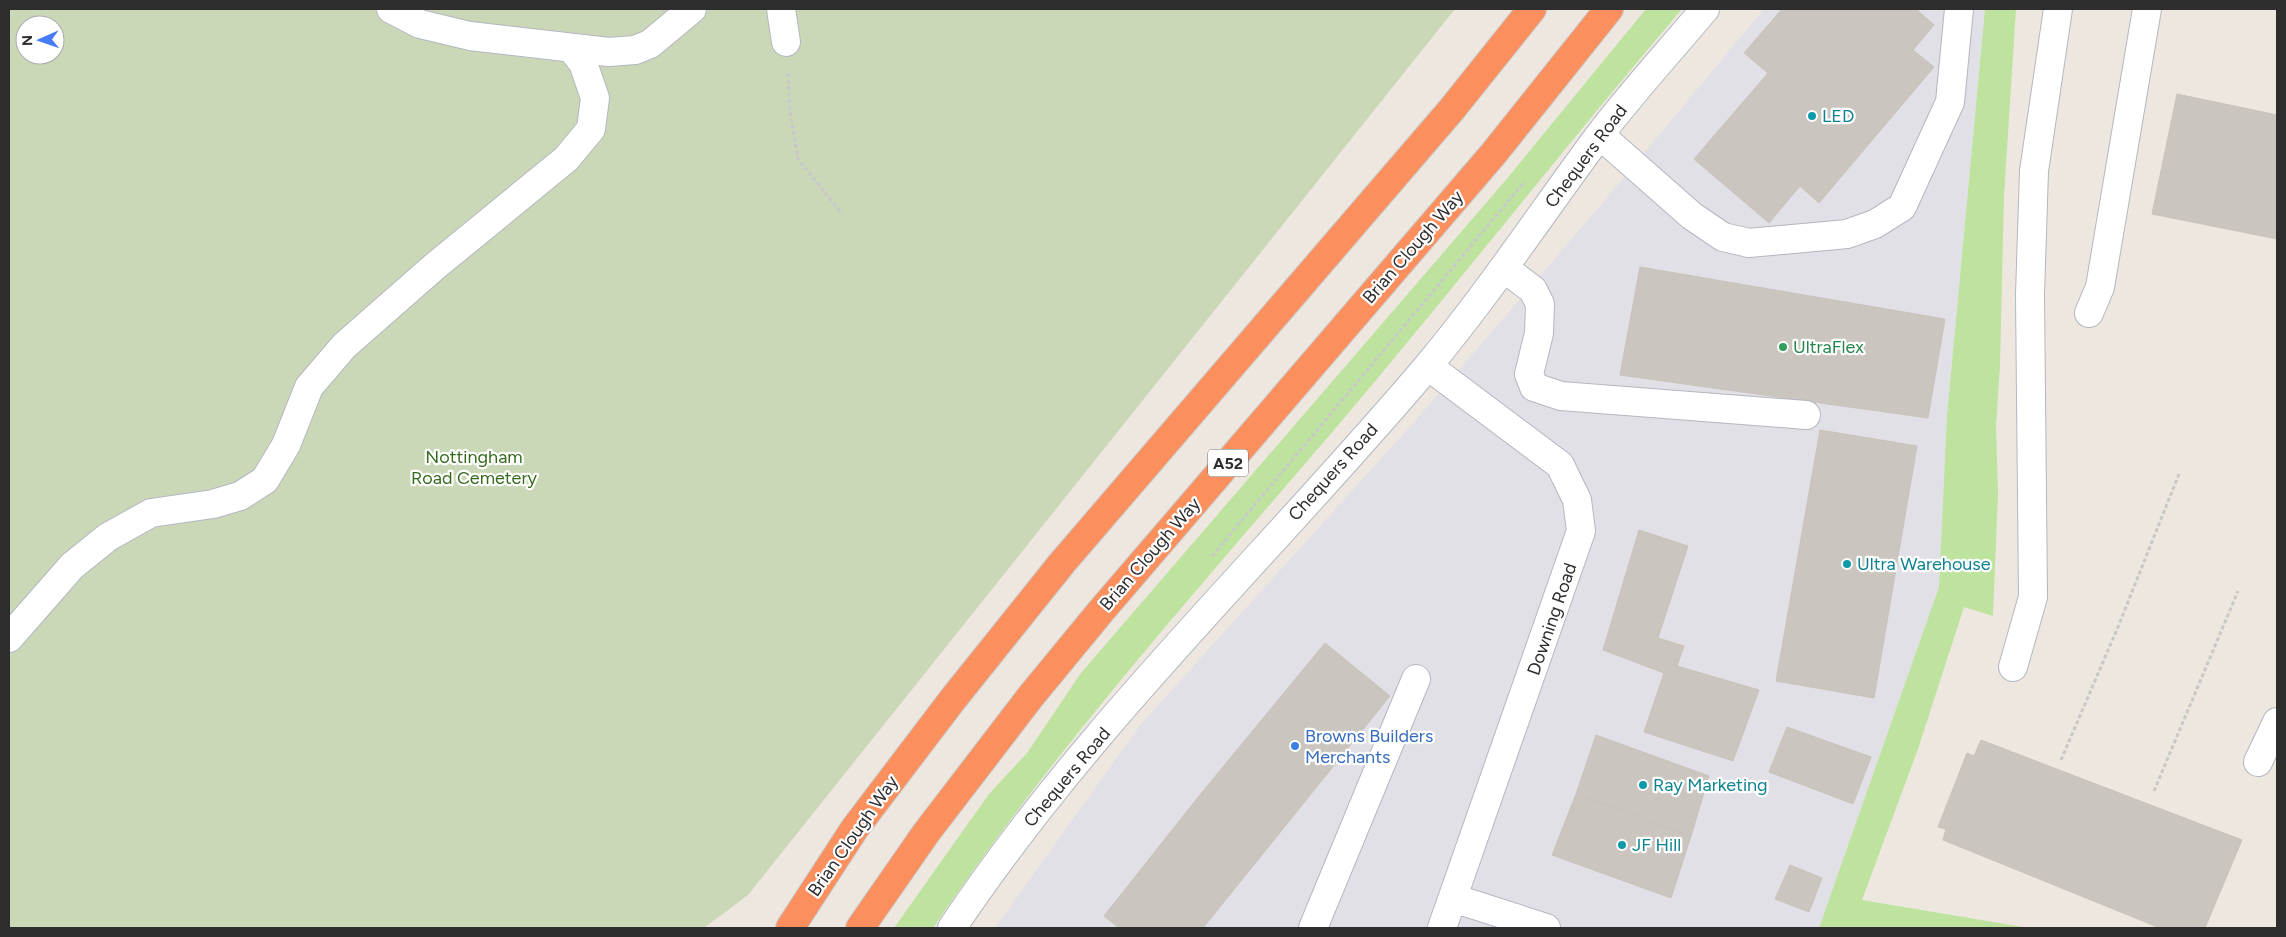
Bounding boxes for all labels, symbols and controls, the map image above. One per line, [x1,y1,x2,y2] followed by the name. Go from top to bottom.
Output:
[15,15,65,65] north arrow
[19,35,36,46] text: N
[1540,100,1632,212] street label: Chequers Road
[1822,105,1854,127] place label: LED
[1806,110,1818,122] marker: LED
[1358,186,1468,308] street label: Brian Clough Way
[1793,336,1864,358] place label: UltraFlex
[1777,341,1789,353] marker: UltraFlex
[1284,419,1382,525] street label: Chequers Road
[411,446,538,489] park label: Nottingham Road Cemetery
[1208,449,1248,476] road number: A52
[1095,493,1205,615] street label: Brian Clough Way
[1857,553,1991,575] place label: Ultra Warehouse
[1841,558,1853,570] marker: Ultra Warehouse
[1522,560,1582,678] street label: Downing Road
[1019,723,1115,831] street label: Chequers Road
[1305,725,1433,768] place label: Browns Builders Merchants
[1289,740,1301,752] marker: Browns Builders Merchants
[803,771,903,901] street label: Brian Clough Way
[1653,774,1768,796] place label: Ray Marketing
[1637,779,1649,791] marker: Ray Marketing
[1632,834,1681,856] place label: JF Hill
[1616,839,1628,851] marker: JF Hill

